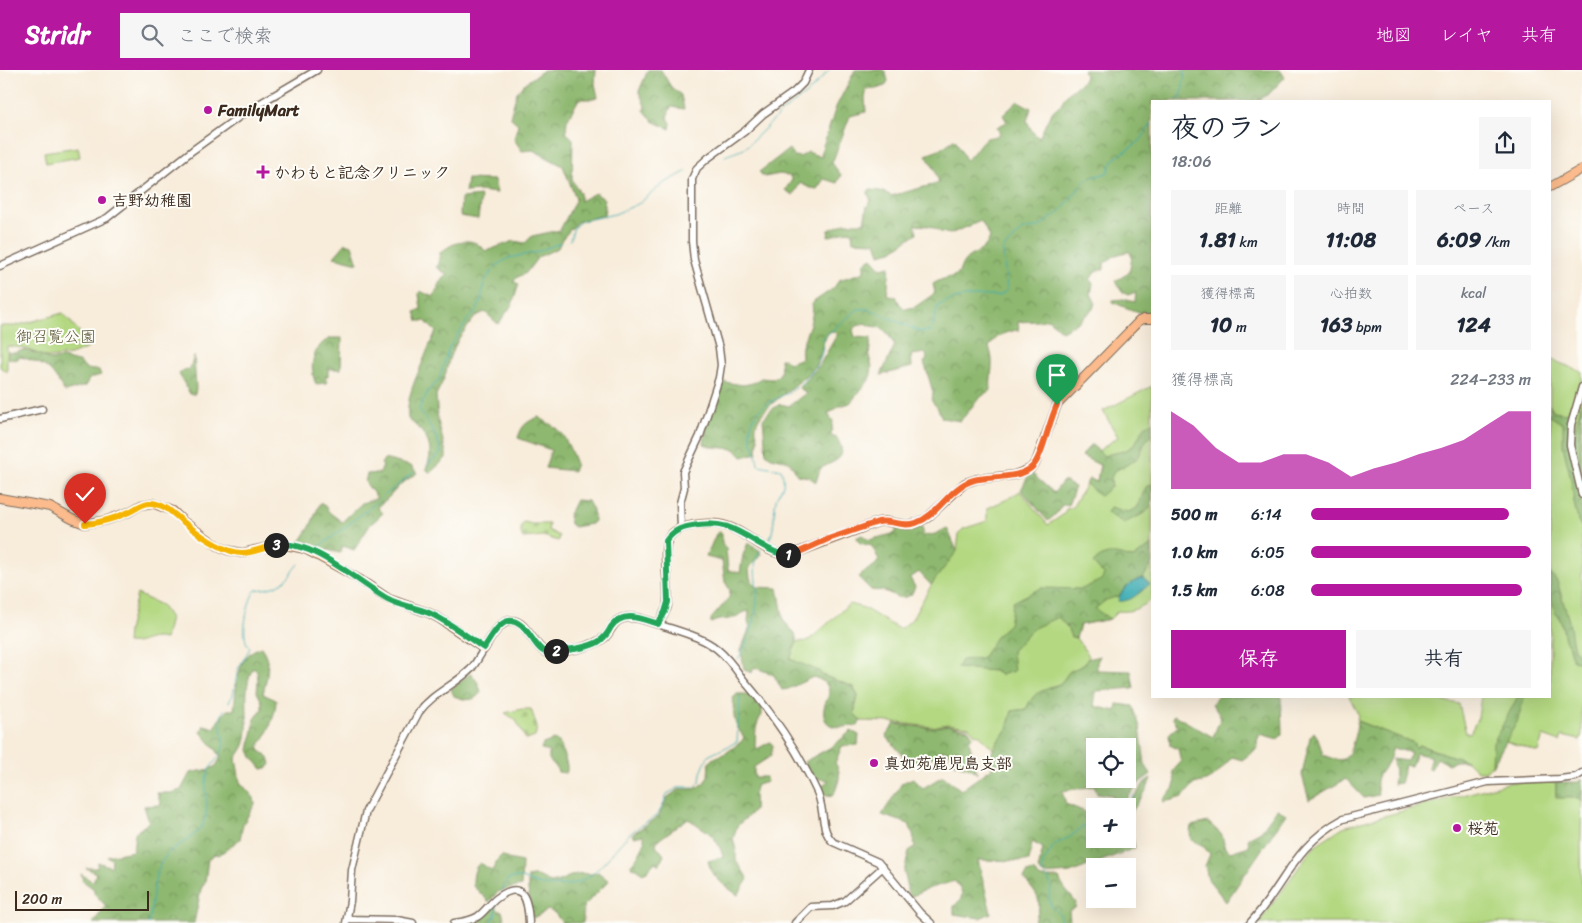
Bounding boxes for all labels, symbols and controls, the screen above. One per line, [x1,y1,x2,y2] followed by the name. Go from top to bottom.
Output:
[120,13,470,58] search box
[25,14,90,56] text: Stridr
[178,19,273,52] text: ここで検索
[1376,19,1412,51] text: 地図
[1440,19,1493,51] text: レイヤ
[1521,19,1557,51] text: 共有
[138,21,166,49] icon: search
[217,96,299,125] place label: FamilyMart
[1171,103,1283,152] text: 夜のラン
[202,104,214,116] marker: FamilyMart
[1479,117,1531,169] button: share
[1171,147,1212,176] text: 18:06
[274,158,450,187] place label: かわもと記念クリニック
[256,165,270,179] marker: かわもと記念クリニック
[112,186,192,215] place label: 吉野幼稚園
[96,194,108,206] marker: 吉野幼稚園
[1214,196,1242,221] text: 距離
[1337,196,1365,221] text: 時間
[1453,196,1494,221] text: ペース
[1199,221,1236,259] text: 1.81
[1326,221,1376,259] text: 11:08
[1437,221,1481,259] text: 6:09
[1236,230,1258,255] text: km
[1481,230,1510,255] text: /km
[1200,281,1256,306] text: 獲得標高
[1330,281,1372,306] text: 心拍数
[1461,281,1486,306] text: kcal
[1210,306,1232,344] text: 10
[1320,306,1352,344] text: 163
[1457,306,1491,344] text: 124
[1232,315,1247,340] text: m
[1352,315,1382,340] text: bpm
[16,322,96,351] park label: 御召覧公園
[1036,354,1078,405] pin
[1043,361,1071,389] icon: arrive
[1171,365,1235,394] text: 獲得標高
[1450,365,1531,394] text: 224–233 m
[64,473,106,524] pin
[71,480,99,508] icon: check
[1171,500,1217,529] text: 500 m
[1251,500,1282,529] text: 6:14
[264,532,288,558] pin: 3
[273,533,280,558] text: 3
[1171,538,1218,567] text: 1.0 km
[1251,538,1285,567] text: 6:05
[776,542,800,568] pin: 1
[785,543,792,568] text: 1
[1171,576,1217,605] text: 1.5 km
[1251,576,1285,605] text: 6:08
[1171,630,1346,688] button: 保存
[1356,630,1531,688] button: 共有
[544,638,568,664] pin: 2
[552,639,561,664] text: 2
[1086,738,1136,908] map controls
[1086,738,1136,788] button: locate
[884,749,1012,778] place label: 真如苑鹿児島支部
[868,757,880,769] marker: 真如苑鹿児島支部
[1086,798,1136,848] button: +
[1467,814,1499,843] place label: 桜苑
[1451,822,1463,834] marker: 桜苑
[1086,858,1136,908] button: −
[22,887,62,912] text: 200 m
[15,888,149,911] scale bar

